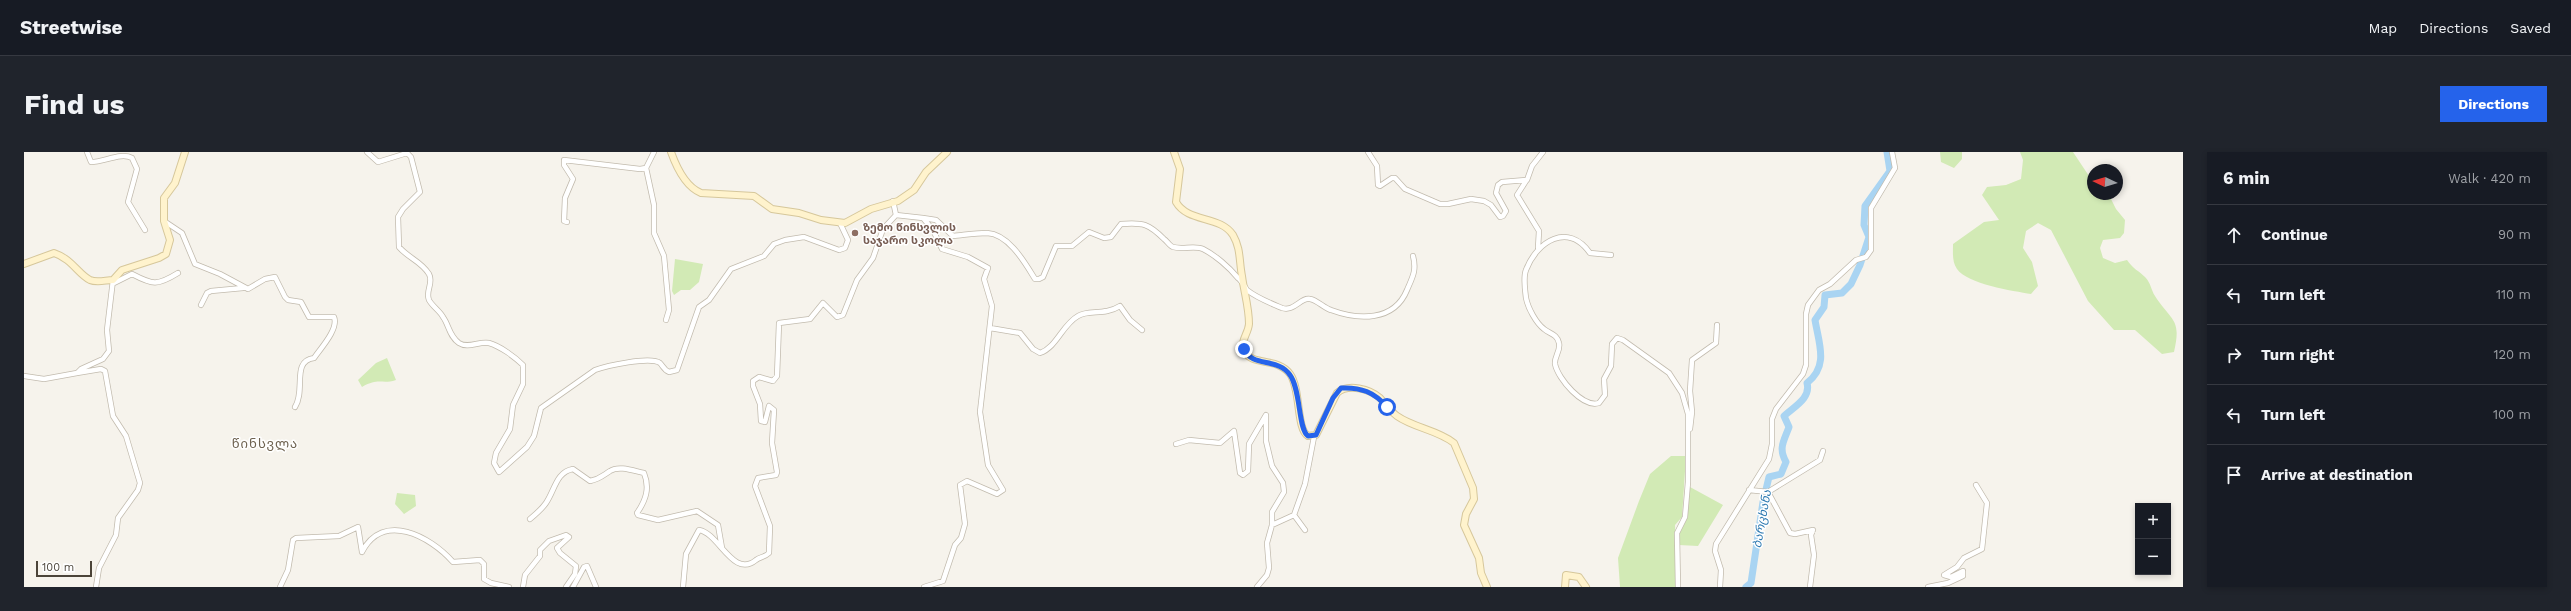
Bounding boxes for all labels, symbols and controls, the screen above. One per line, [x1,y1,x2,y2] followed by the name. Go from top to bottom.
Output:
[20,16,123,39] text: Streetwise
[2369,20,2397,36] text: Map
[2419,20,2488,36] text: Directions
[2510,20,2551,36] text: Saved
[2440,86,2547,122] button: Directions
[24,88,124,121] text: Find us
[2087,164,2123,200] north arrow
[2223,168,2270,188] text: 6 min
[2448,171,2531,186] text: Walk · 420 m
[863,221,956,247] place label: ზემო წინსვლის საჯარო სკოლა
[2223,224,2245,246] icon: ahead
[2261,226,2328,244] text: Continue
[2498,227,2531,242] text: 90 m
[850,228,860,238] marker: ზემო წინსვლის საჯარო სკოლა
[2223,284,2245,306] icon: left
[2261,286,2325,304] text: Turn left
[2496,287,2531,302] text: 110 m
[1235,340,1253,358] route end
[2223,344,2245,366] icon: right
[2261,346,2334,364] text: Turn right
[2493,347,2531,362] text: 120 m
[1378,398,1396,416] route start
[2223,404,2245,426] icon: left
[2261,406,2325,424] text: Turn left
[2493,407,2531,422] text: 100 m
[232,436,298,452] district label: წინსვლა
[2223,464,2245,486] icon: arrive
[2261,466,2413,484] text: Arrive at destination
[1750,488,1774,549] water label: ბარცხანა
[2135,503,2171,575] map controls
[2135,503,2171,539] button: +
[2135,539,2171,575] button: −
[36,559,92,578] scale bar
[42,561,74,574] text: 100 m

